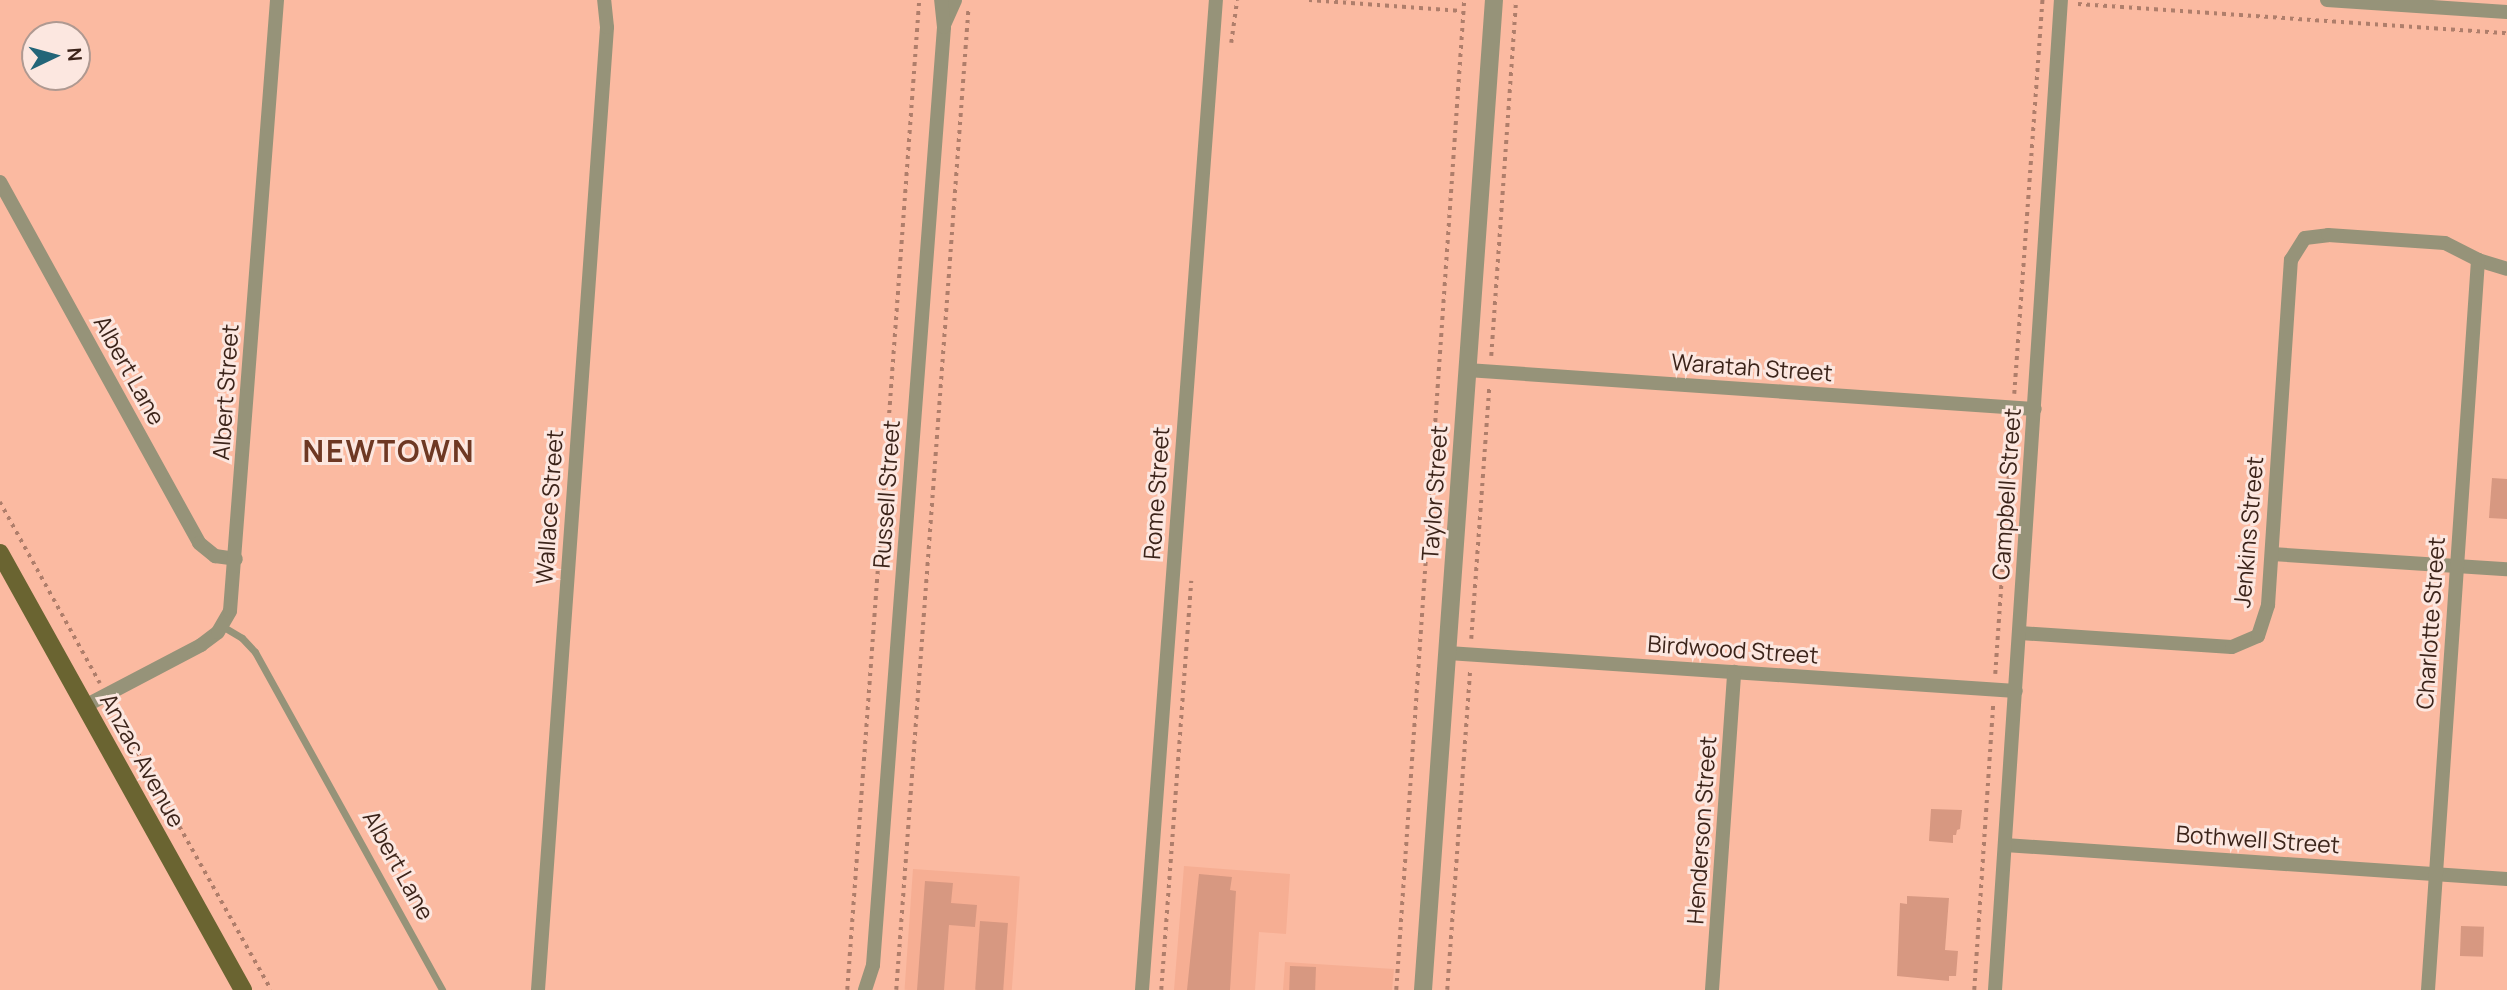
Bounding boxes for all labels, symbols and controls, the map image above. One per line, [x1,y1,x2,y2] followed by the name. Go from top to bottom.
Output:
[21,21,91,91] north arrow
[61,46,88,62] text: N
[89,311,171,429] street label: Albert Lane
[206,323,244,461] street label: Albert Street
[1670,348,1834,386] street label: Waratah Street
[1986,407,2026,581] street label: Campbell Street
[867,419,905,569] street label: Russell Street
[1415,424,1453,562] street label: Taylor Street
[1138,426,1174,560] street label: Rome Street
[530,429,568,585] street label: Wallace Street
[303,433,475,469] district label: NEWTOWN
[2228,455,2268,609] street label: Jenkins Street
[2410,536,2450,710] street label: Charlotte Street
[1647,629,1819,669] street label: Birdwood Street
[95,688,191,832] street label: Anzac Avenue
[1681,735,1721,925] street label: Henderson Street
[358,806,440,924] street label: Albert Lane
[2175,820,2341,858] street label: Bothwell Street

